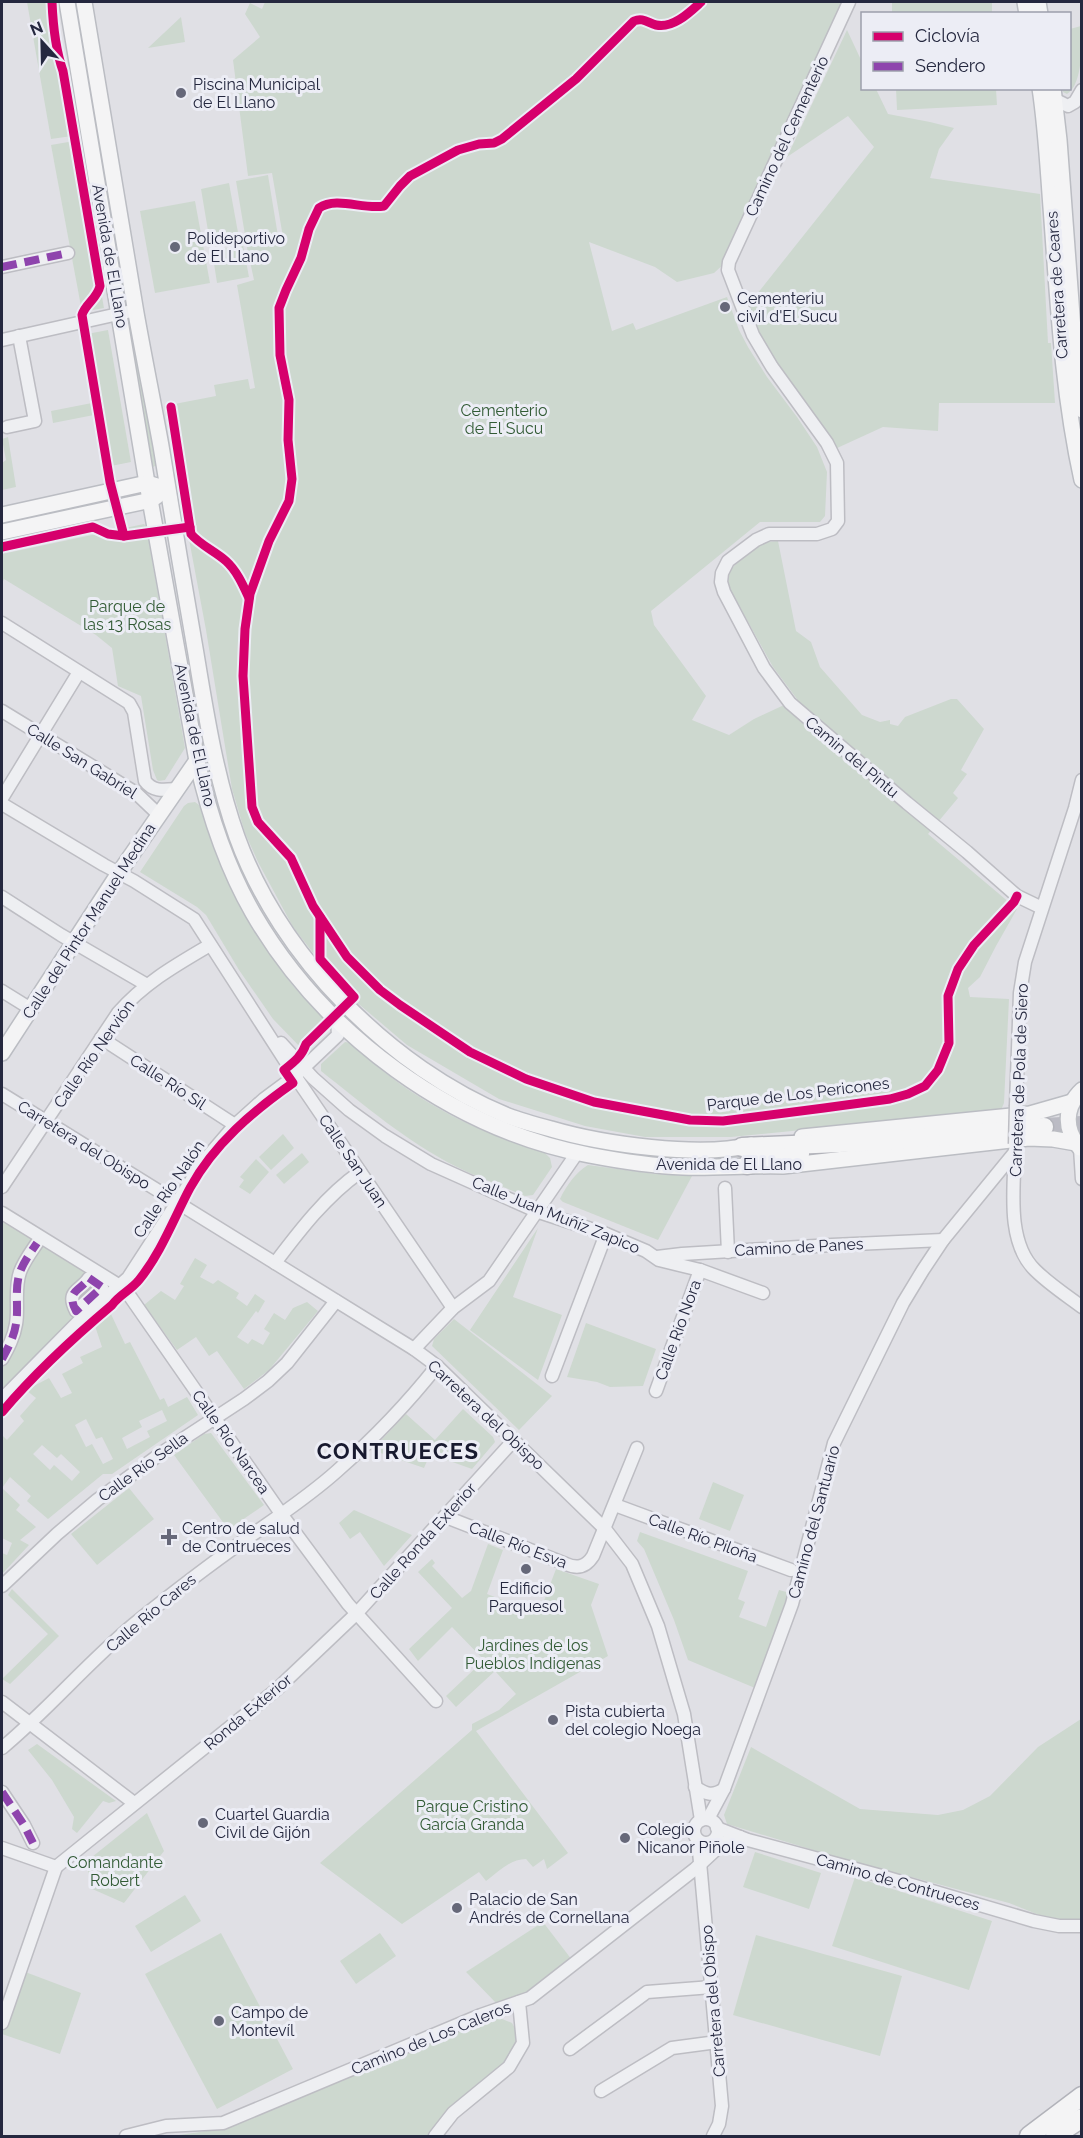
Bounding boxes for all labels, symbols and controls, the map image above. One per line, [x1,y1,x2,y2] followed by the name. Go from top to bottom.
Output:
[12,12,72,72] north arrow
[861,12,1071,90] legend
[27,17,46,40] text: N
[915,25,980,46] text: Ciclovía
[741,53,833,219] street label: Camino del Cementerio
[915,55,986,76] text: Sendero
[193,75,321,112] place label: Piscina Municipal de El Llano
[174,86,188,100] marker: Piscina Municipal de El Llano
[88,183,132,329] street label: Avenida de El Llano
[1042,210,1072,359] street label: Carretera de Ceares
[187,229,285,266] place label: Polideportivo de El Llano
[168,240,182,254] marker: Polideportivo de El Llano
[737,289,838,326] place label: Cementeriu civil d'El Sucu
[718,300,732,314] marker: Cementeriu civil d'El Sucu
[461,401,547,438] park label: Cementerio de El Sucu
[83,597,171,634] park label: Parque de las 13 Rosas
[171,662,219,808] street label: Avenida de El Llano
[801,712,903,802] street label: Camin del Pintu
[23,719,141,803] street label: Calle San Gabriel
[19,820,159,1022] street label: Calle del Pintor Manuel Medina
[1006,983,1032,1177] street label: Carretera de Pola de Siero
[50,996,138,1112] street label: Calle Río Nervión
[126,1050,210,1114] street label: Calle Río Sil
[706,1073,891,1115] street label: Parque de Los Pericones
[14,1096,154,1194] street label: Carretera del Obispo
[315,1111,391,1211] street label: Calle San Juan
[129,1137,209,1241] street label: Calle Río Nalón
[656,1155,802,1174] street label: Avenida de El Llano
[469,1173,643,1257] street label: Calle Juan Muñíz Zapico
[734,1234,864,1260] street label: Camino de Panes
[651,1277,705,1383] street label: Calle Río Nora
[424,1356,548,1474] street label: Carretera del Obispo
[188,1386,274,1498] street label: Calle Río Narcea
[95,1428,191,1506] street label: Calle Río Sella
[317,1438,479,1464] district label: CONTRUECES
[784,1443,844,1601] street label: Camino del Santuario
[366,1479,481,1603] street label: Calle Ronda Exterior
[646,1509,760,1567] street label: Calle Río Piloña
[466,1518,570,1572] street label: Calle Río Esva
[182,1519,300,1556] place label: Centro de salud de Contrueces
[160,1528,178,1546] marker: Centro de salud de Contrueces
[519,1562,533,1576] marker: Edificio Parquesol
[102,1570,200,1656] street label: Calle Río Cares
[489,1579,564,1616] place label: Edificio Parquesol
[465,1636,601,1673] park label: Jardines de los Pueblos Indigenas
[200,1670,296,1754] street label: Ronda Exterior
[565,1702,701,1739] place label: Pista cubierta del colegio Noega
[546,1713,560,1727] marker: Pista cubierta del colegio Noega
[416,1797,528,1834] park label: Parque Cristino García Granda
[215,1805,330,1842] place label: Cuartel Guardia Civil de Gijón
[196,1816,210,1830] marker: Cuartel Guardia Civil de Gijón
[637,1820,745,1857] place label: Colegio Nicanor Piñole
[618,1831,632,1845] marker: Colegio Nicanor Piñole
[814,1849,982,1915] street label: Camino de Contrueces
[67,1853,163,1890] park label: Comandante Robert
[469,1890,629,1927] place label: Palacio de San Andrés de Cornellana
[450,1901,464,1915] marker: Palacio de San Andrés de Cornellana
[697,1924,729,2078] street label: Carretera del Obispo
[348,1997,514,2079] street label: Camino de Los Caleros
[231,2003,308,2040] place label: Campo de Montevíl
[212,2014,226,2028] marker: Campo de Montevíl

